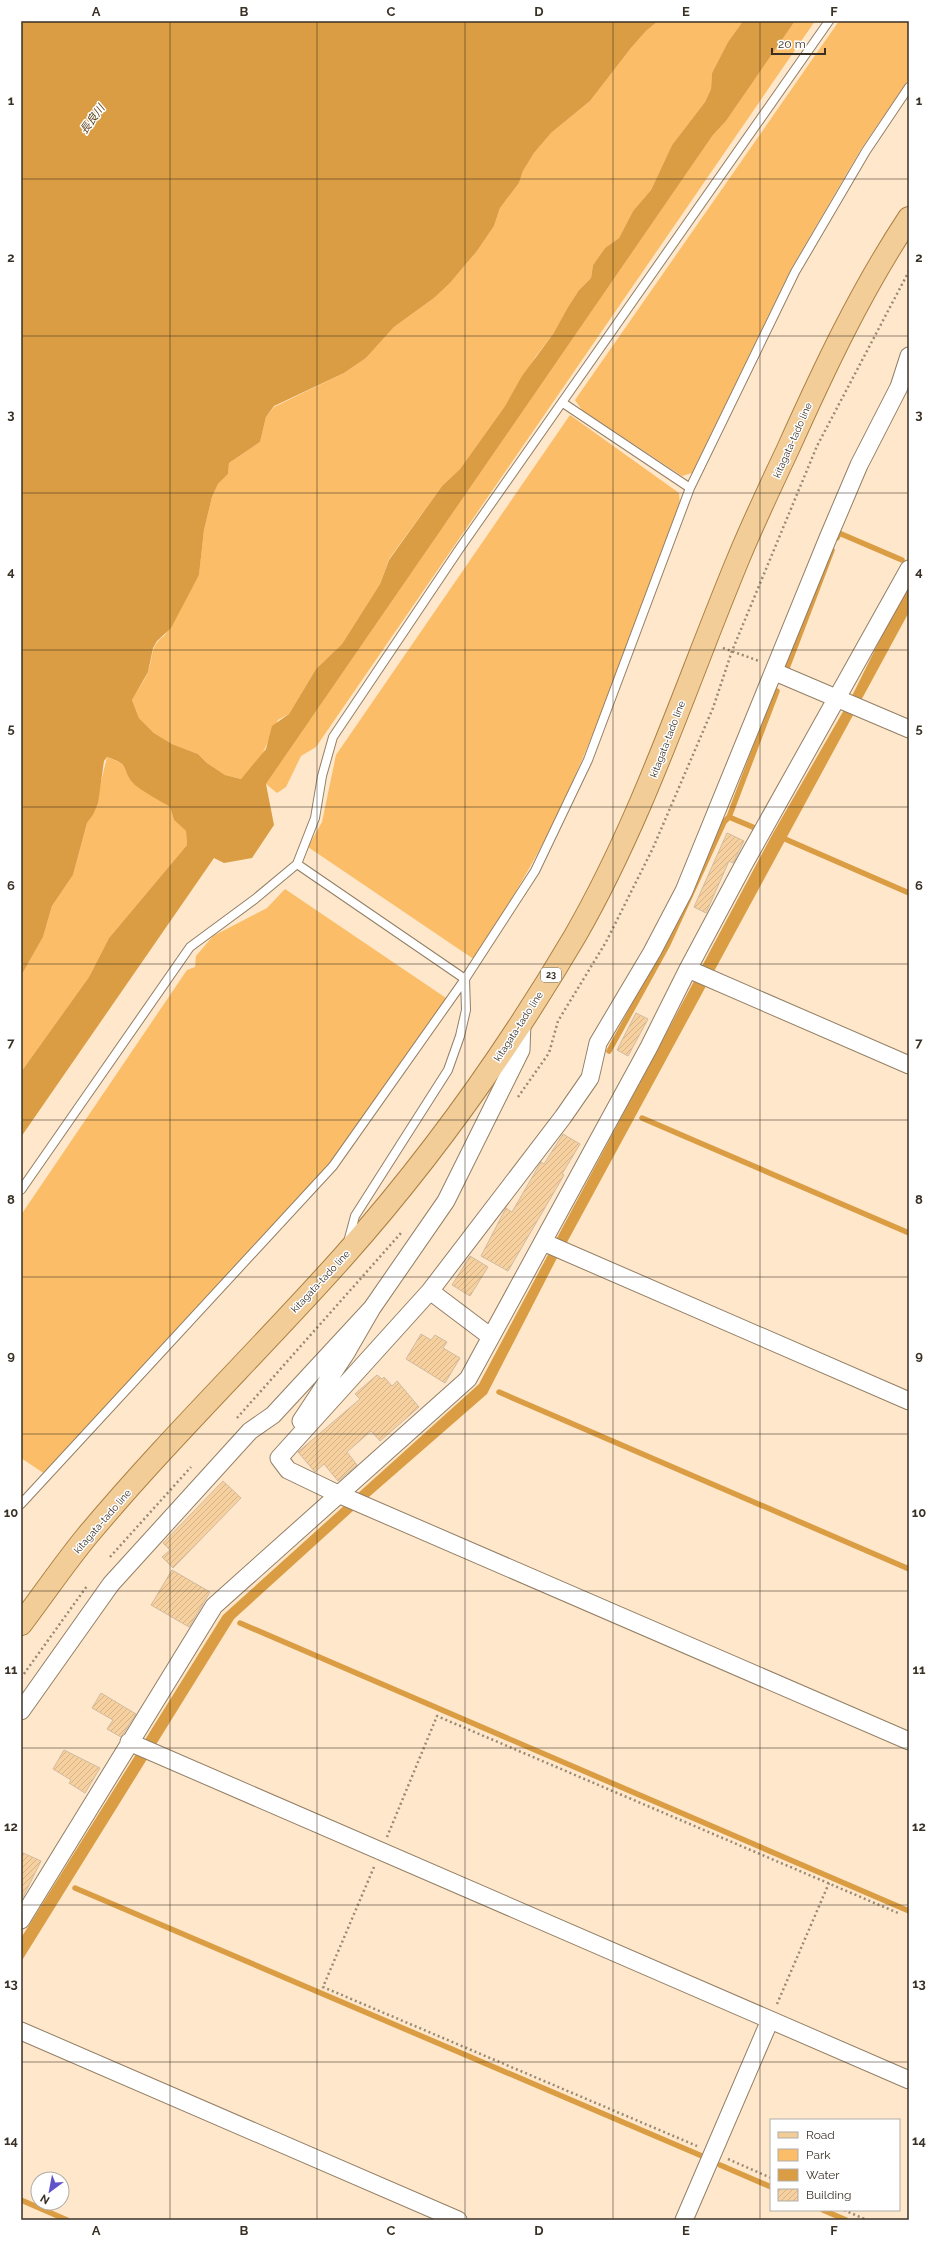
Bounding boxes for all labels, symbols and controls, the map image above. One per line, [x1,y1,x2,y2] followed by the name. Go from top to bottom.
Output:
[92,4,101,19] text: A
[240,4,249,19] text: B
[387,4,396,19] text: C
[534,4,544,19] text: D
[682,4,690,19] text: E
[830,4,838,19] text: F
[772,30,825,56] scale bar
[778,37,806,51] text: 20 m
[8,93,15,108] text: 1
[916,93,923,108] text: 1
[77,101,108,136] water label: 長良川
[7,250,15,265] text: 2
[915,250,923,265] text: 2
[771,401,814,479] street label: kitagata-tado line
[7,407,15,422] text: 3
[915,407,923,422] text: 3
[7,564,15,579] text: 4
[915,564,923,579] text: 4
[648,699,687,779] street label: kitagata-tado line
[7,721,15,736] text: 5
[915,721,923,736] text: 5
[7,878,15,893] text: 6
[915,878,923,893] text: 6
[541,968,561,982] road number: 23
[492,989,545,1063] street label: kitagata-tado line
[7,1035,15,1050] text: 7
[915,1035,923,1050] text: 7
[7,1192,15,1207] text: 8
[915,1192,923,1207] text: 8
[289,1248,352,1315] street label: kitagata-tado line
[7,1348,15,1363] text: 9
[915,1348,923,1363] text: 9
[72,1487,133,1556] street label: kitagata-tado line
[4,1505,18,1520] text: 10
[912,1505,926,1520] text: 10
[5,1662,18,1677] text: 11
[913,1662,926,1677] text: 11
[4,1819,18,1834] text: 12
[912,1819,926,1834] text: 12
[4,1976,18,1991] text: 13
[912,1976,926,1991] text: 13
[770,2119,900,2211] legend
[806,2128,835,2142] text: Road
[4,2133,18,2148] text: 14
[912,2133,926,2148] text: 14
[806,2148,831,2162] text: Park
[806,2168,840,2182] text: Water
[30,2171,70,2211] north arrow
[806,2188,852,2202] text: Building
[38,2191,52,2207] text: N
[92,2223,101,2238] text: A
[240,2223,249,2238] text: B
[387,2223,396,2238] text: C
[534,2223,544,2238] text: D
[682,2223,690,2238] text: E
[830,2223,838,2238] text: F

